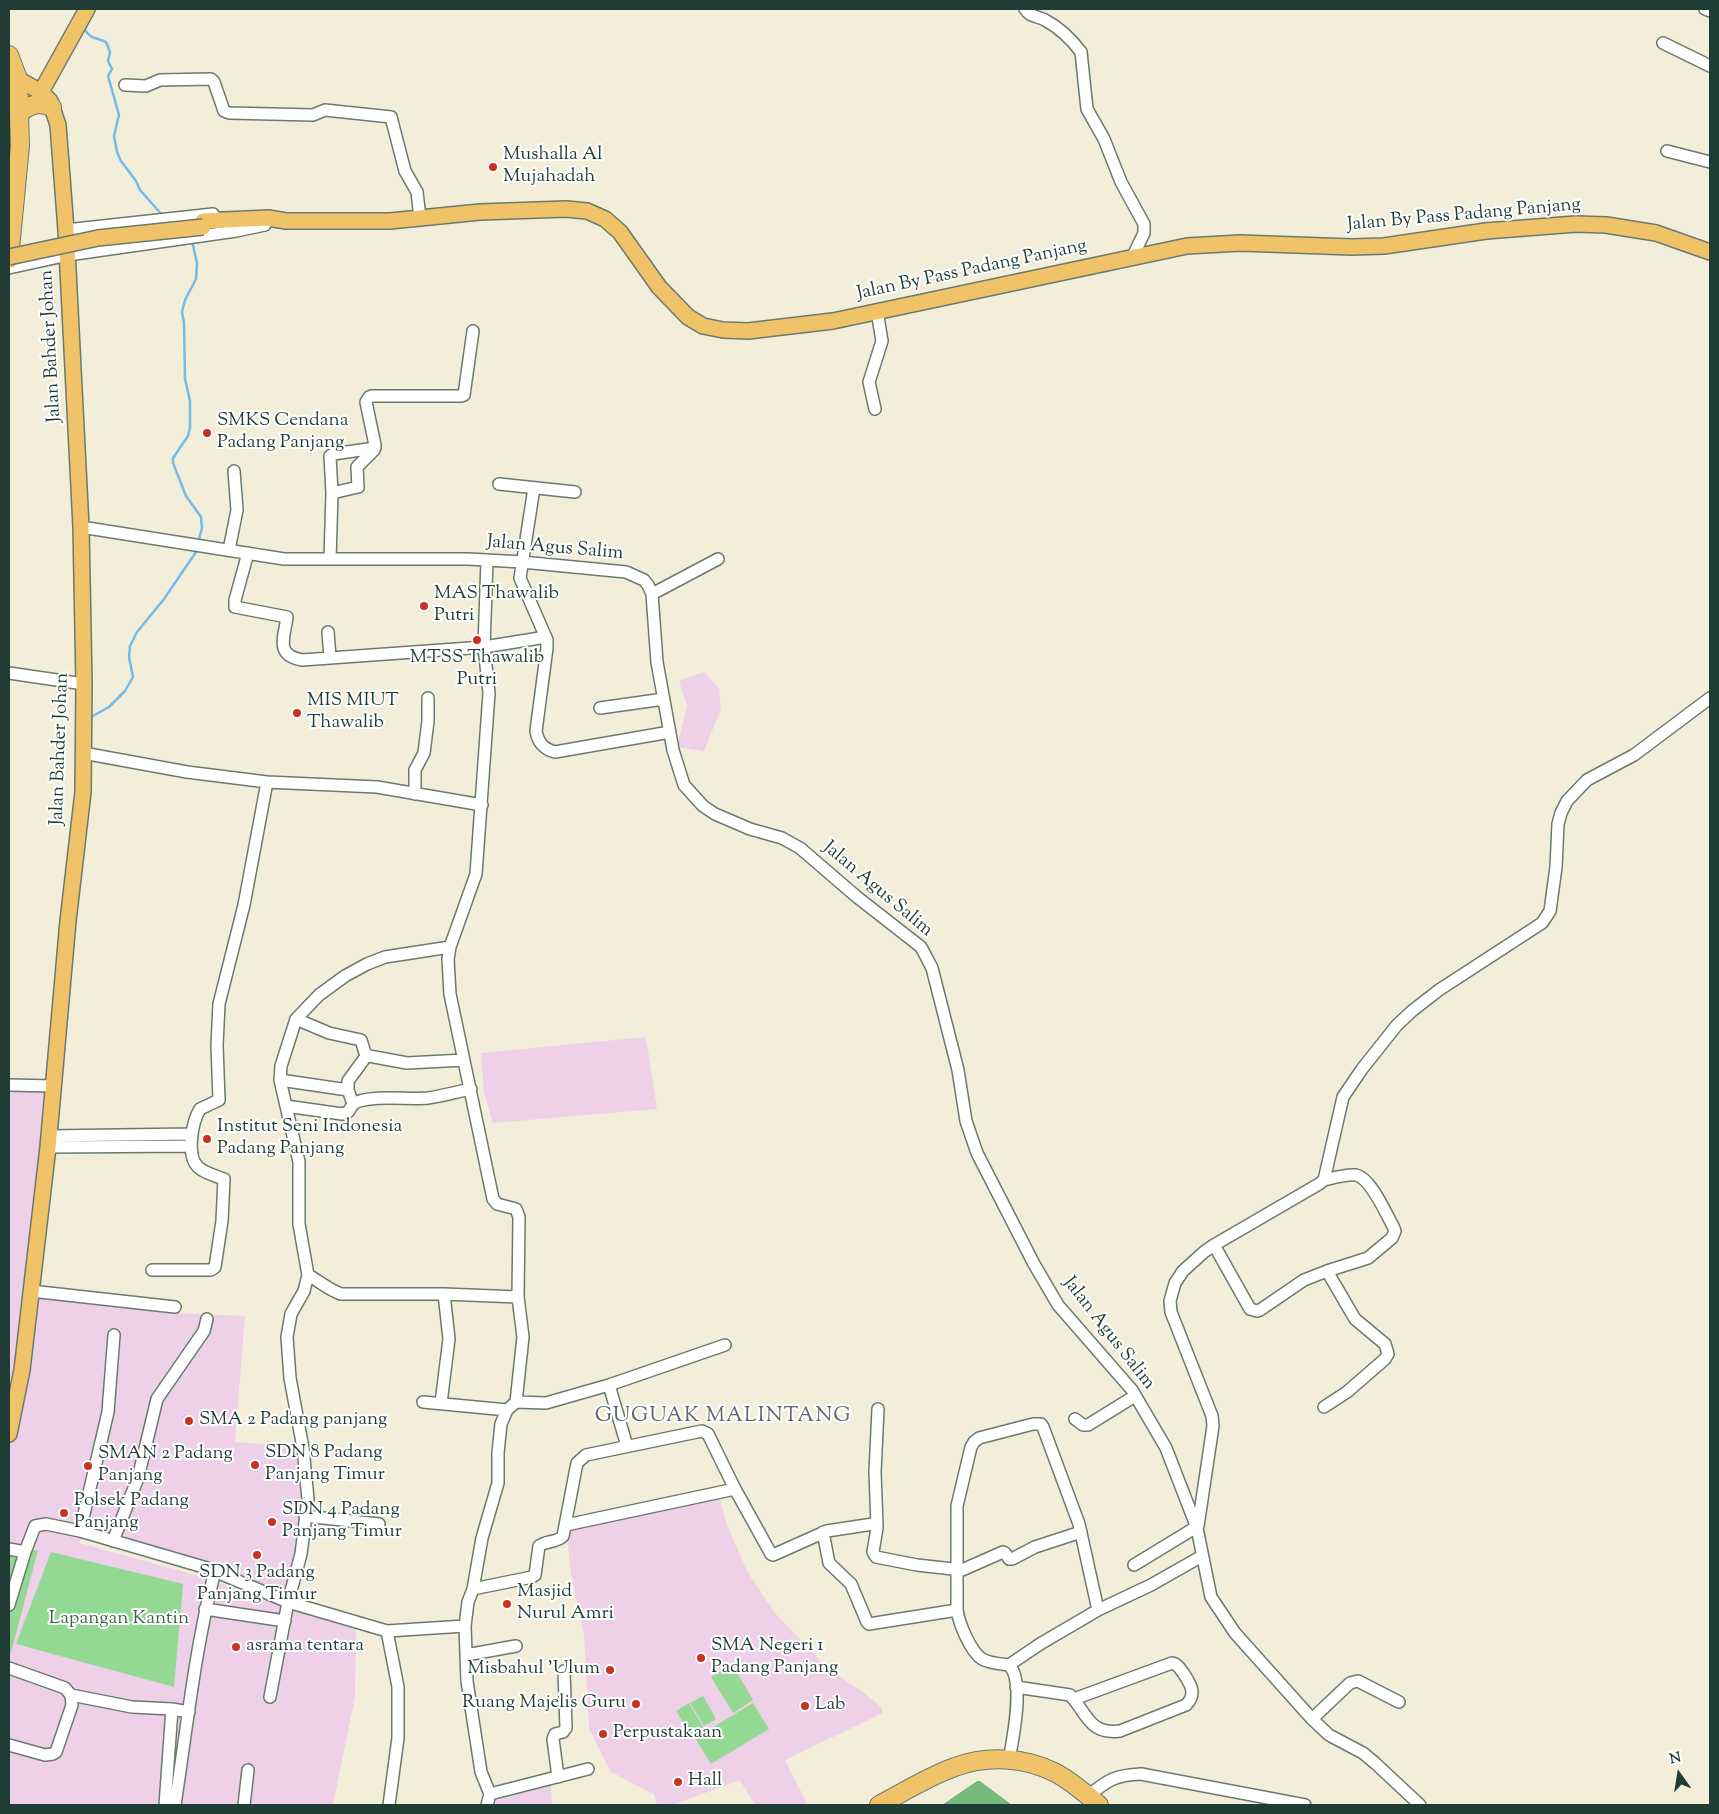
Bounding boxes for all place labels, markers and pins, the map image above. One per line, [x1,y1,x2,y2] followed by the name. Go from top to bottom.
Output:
[503,145,603,189] place label: Mushalla Al Mujahadah
[487,161,499,173] marker: Mushalla Al Mujahadah
[217,411,349,455] place label: SMKS Cendana Padang Panjang
[201,427,213,439] marker: SMKS Cendana Padang Panjang
[434,584,559,628] place label: MAS Thawalib Putri
[418,600,430,612] marker: MAS Thawalib Putri
[471,634,483,646] marker: MTSS Thawalib Putri
[410,648,544,692] place label: MTSS Thawalib Putri
[307,691,399,735] place label: MIS MIUT Thawalib
[291,707,303,719] marker: MIS MIUT Thawalib
[217,1117,402,1161] place label: Institut Seni Indonesia Padang Panjang
[201,1133,213,1145] marker: Institut Seni Indonesia Padang Panjang
[199,1410,387,1432] place label: SMA 2 Padang panjang
[183,1415,195,1427] marker: SMA 2 Padang panjang
[265,1443,385,1487] place label: SDN 8 Padang Panjang Timur
[98,1444,233,1488] place label: SMAN 2 Padang Panjang
[249,1459,261,1471] marker: SDN 8 Padang Panjang Timur
[82,1460,94,1472] marker: SMAN 2 Padang Panjang
[74,1491,189,1535] place label: Polsek Padang Panjang
[282,1500,402,1544] place label: SDN 4 Padang Panjang Timur
[58,1507,70,1519] marker: Polsek Padang Panjang
[266,1516,278,1528] marker: SDN 4 Padang Panjang Timur
[251,1549,263,1561] marker: SDN 3 Padang Panjang Timur
[197,1563,317,1607] place label: SDN 3 Padang Panjang Timur
[517,1582,614,1626] place label: Masjid Nurul Amri
[501,1598,513,1610] marker: Masjid Nurul Amri
[246,1636,364,1658] place label: asrama tentara
[711,1636,838,1680] place label: SMA Negeri 1 Padang Panjang
[230,1641,242,1653] marker: asrama tentara
[695,1652,707,1664] marker: SMA Negeri 1 Padang Panjang
[467,1659,600,1681] place label: Misbahul 'Ulum
[604,1664,616,1676] marker: Misbahul 'Ulum
[462,1693,626,1715] place label: Ruang Majelis Guru
[815,1695,845,1717] place label: Lab
[630,1698,642,1710] marker: Ruang Majelis Guru
[799,1700,811,1712] marker: Lab
[613,1723,722,1745] place label: Perpustakaan
[597,1728,609,1740] marker: Perpustakaan
[688,1771,722,1793] place label: Hall
[672,1776,684,1788] marker: Hall

